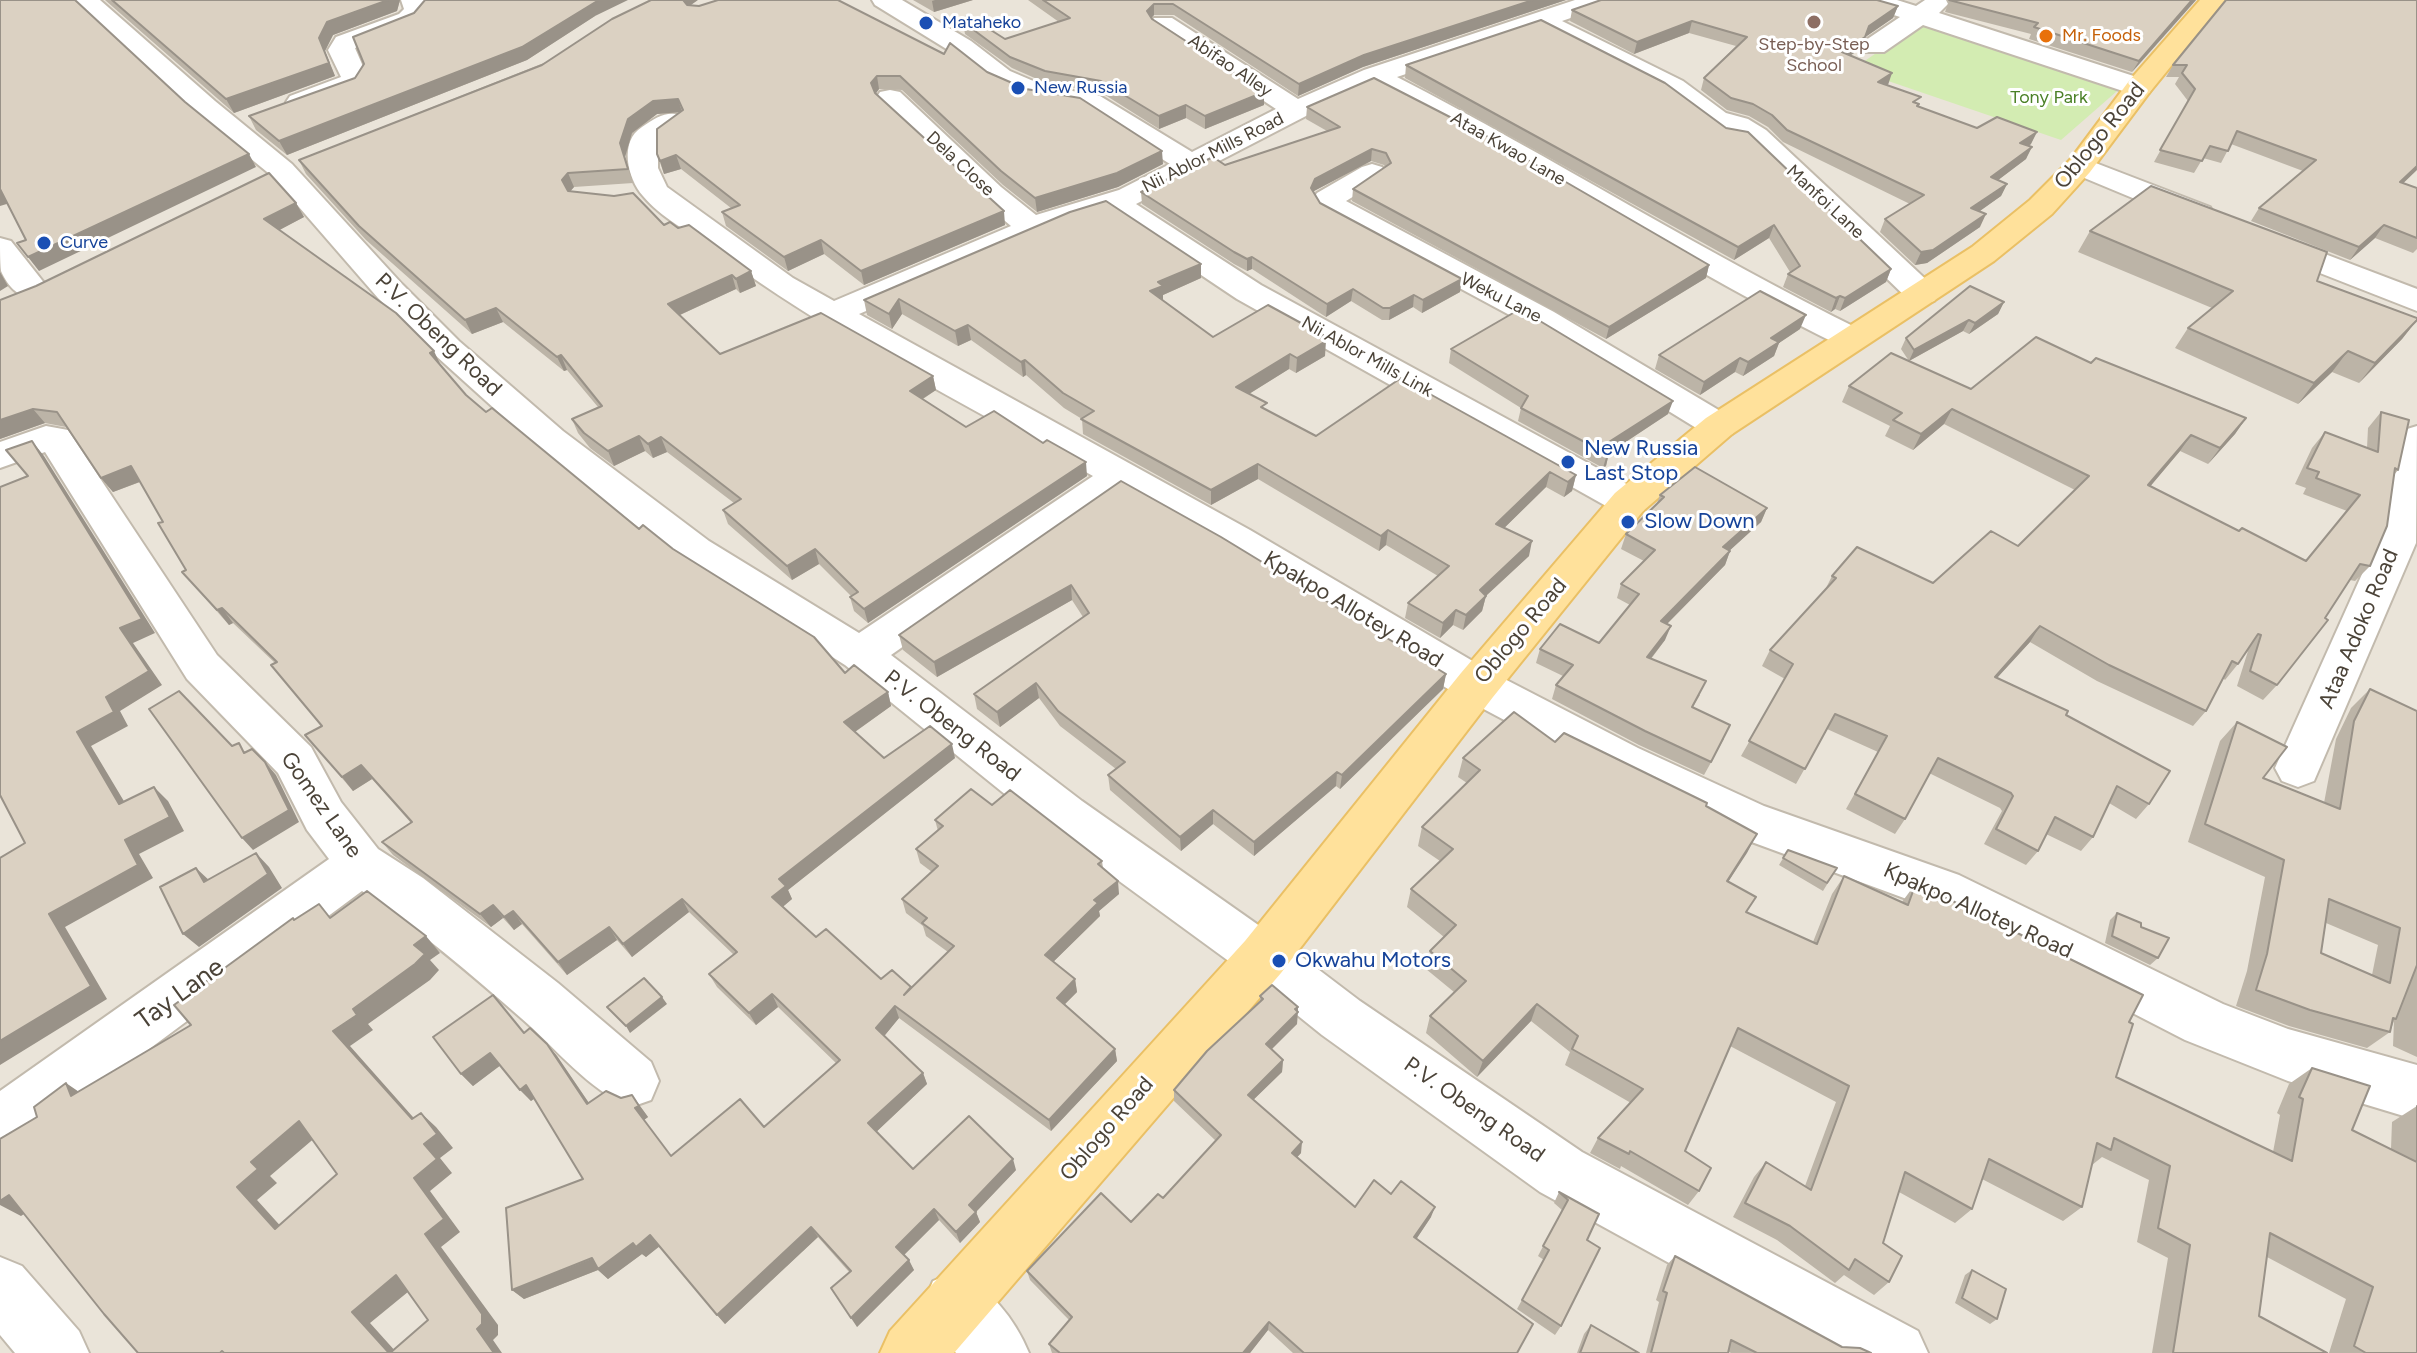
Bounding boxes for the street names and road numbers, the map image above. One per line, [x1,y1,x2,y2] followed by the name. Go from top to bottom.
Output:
[1184,30,1276,102] street label: Abifao Alley
[2049,77,2151,195] street label: Oblogo Road
[1447,107,1569,191] street label: Ataa Kwao Lane
[1139,108,1287,198] street label: Nii Ablor Mills Road
[921,127,999,201] street label: Dela Close
[1782,161,1868,243] street label: Manfoi Lane
[369,268,507,402] street label: P.V. Obeng Road
[1457,268,1545,328] street label: Weku Lane
[1298,312,1436,402] street label: Nii Ablor Mills Link
[2314,545,2404,713] street label: Ataa Adoko Road
[1259,546,1447,674] street label: Kpakpo Allotey Road
[1469,573,1573,689] street label: Oblogo Road
[879,665,1025,787] street label: P.V. Obeng Road
[275,747,367,863] street label: Gomez Lane
[1879,857,2077,965] street label: Kpakpo Allotey Road
[130,952,230,1036] street label: Tay Lane
[1399,1052,1549,1168] street label: P.V. Obeng Road
[1055,1072,1159,1186] street label: Oblogo Road

